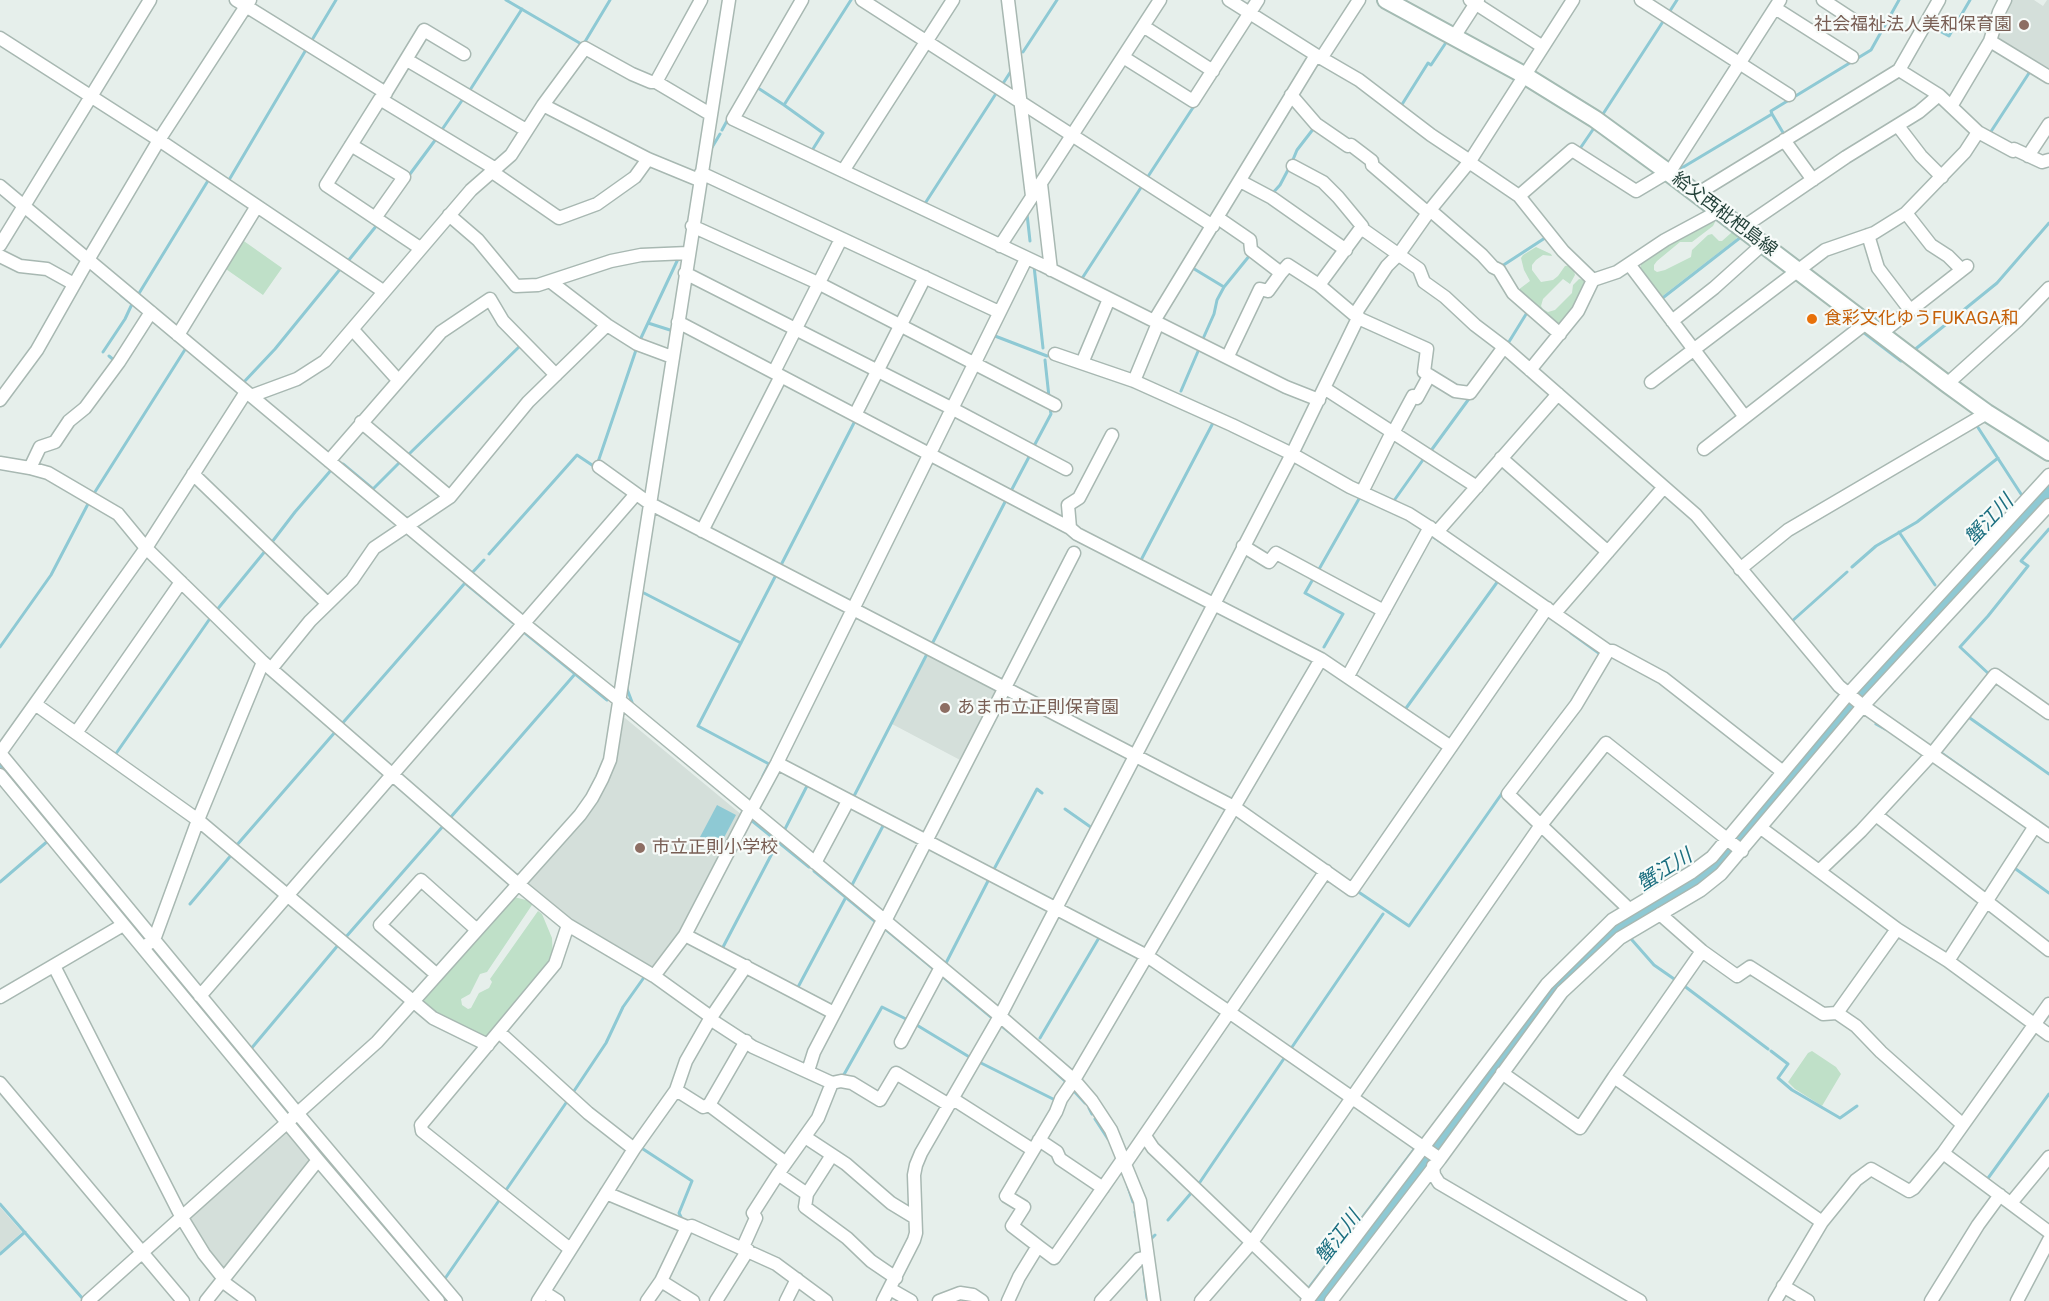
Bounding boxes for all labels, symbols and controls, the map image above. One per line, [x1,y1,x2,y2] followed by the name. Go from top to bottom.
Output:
[1814,14,2012,36] place label: 社会福祉法人美和保育園
[2017,18,2031,32] marker: 社会福祉法人美和保育園
[1667,168,1781,262] street label: 給父西枇杷島線
[1824,308,2019,330] place label: 食彩文化ゆうFUKAGA和
[1805,312,1819,326] marker: 食彩文化ゆうFUKAGA和
[1961,491,2019,551] water label: 蟹江川
[957,697,1119,719] place label: あま市立正則保育園
[938,701,952,715] marker: あま市立正則保育園
[652,837,778,859] place label: 市立正則小学校
[633,841,647,855] marker: 市立正則小学校
[1633,845,1697,897] water label: 蟹江川
[1311,1207,1367,1269] water label: 蟹江川

